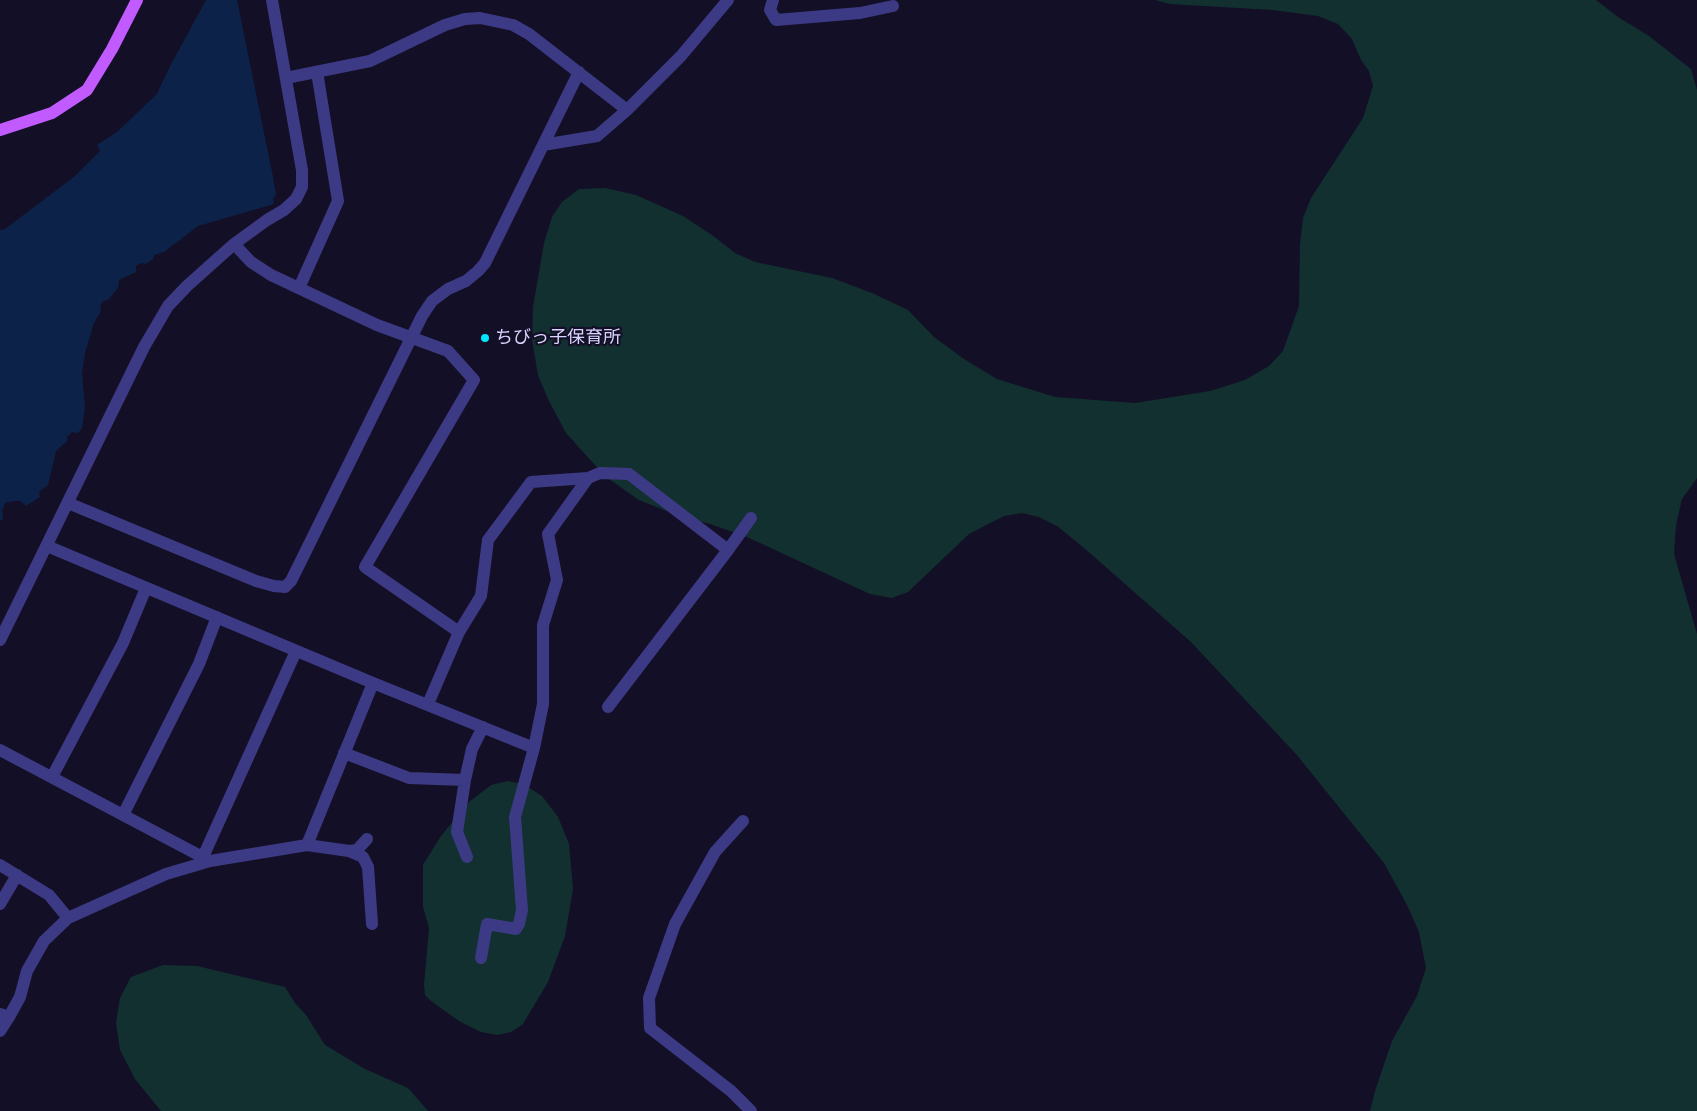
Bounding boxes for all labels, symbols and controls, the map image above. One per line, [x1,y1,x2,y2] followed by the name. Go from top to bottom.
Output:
[495,327,621,349] place label: ちびっ子保育所
[479,332,491,344] marker: ちびっ子保育所

